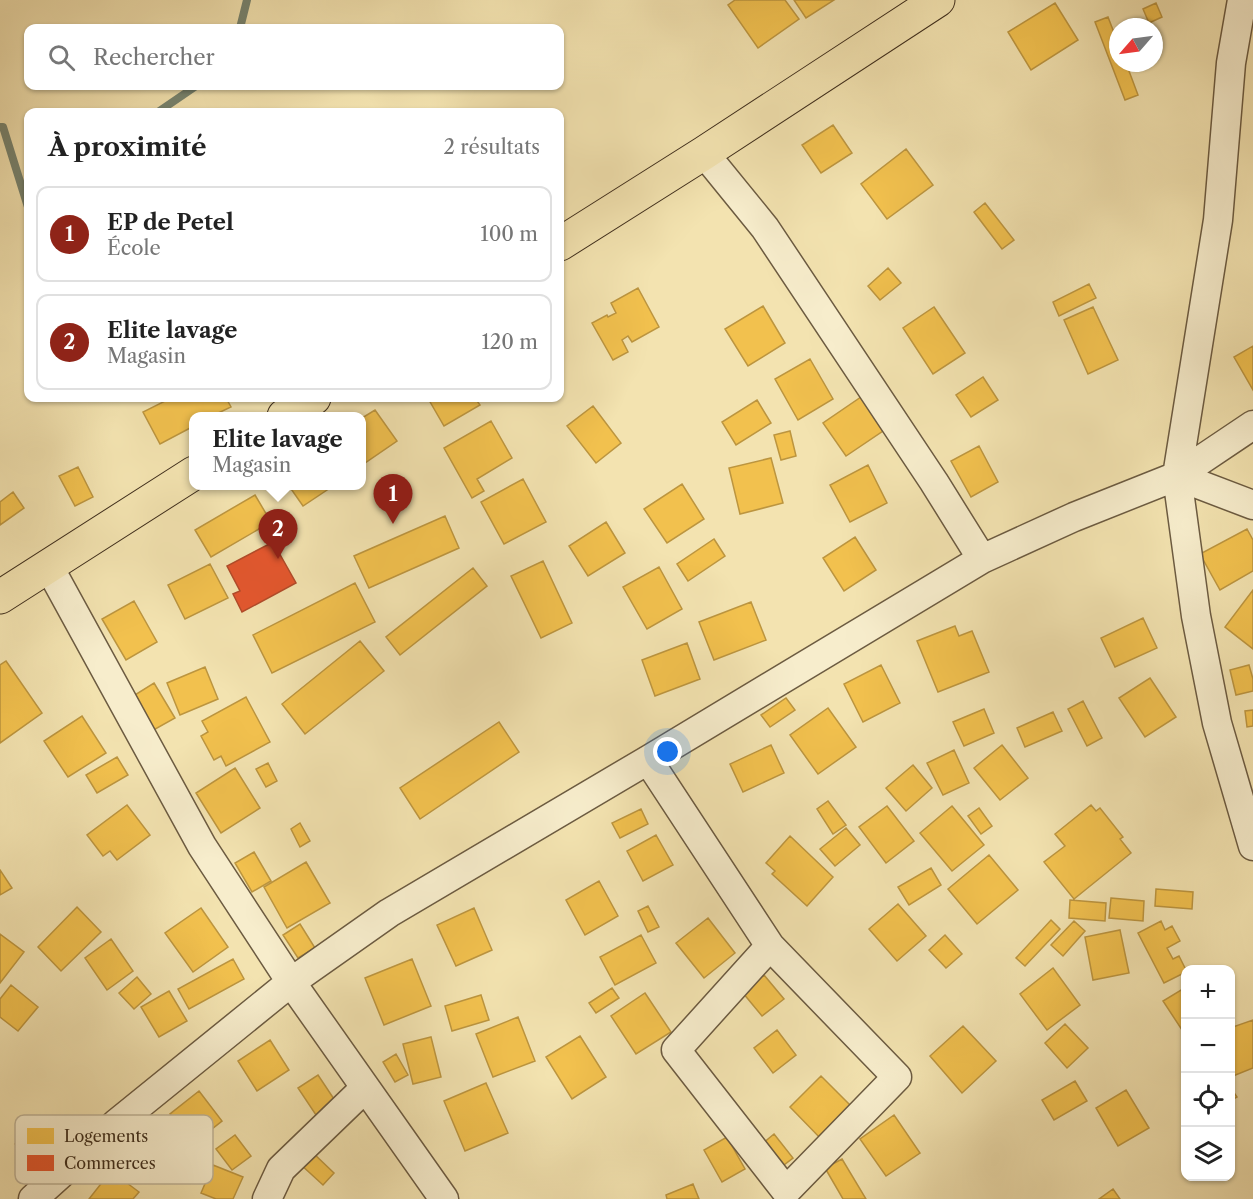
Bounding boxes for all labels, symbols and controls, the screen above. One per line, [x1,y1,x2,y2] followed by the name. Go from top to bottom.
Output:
[1109,18,1163,72] north arrow
[24,24,564,90] search box
[45,41,78,74] icon: search
[93,44,215,71] text: Rechercher
[48,131,207,163] text: À proximité
[443,135,540,159] text: 2 résultats
[107,209,234,236] text: EP de Petel
[65,222,74,246] text: 1
[480,222,538,246] text: 100 m
[107,236,161,260] text: École
[107,317,238,344] text: Elite lavage
[64,330,75,354] text: 2
[481,330,538,354] text: 120 m
[107,344,186,368] text: Magasin
[189,412,366,490] popup
[212,426,343,453] text: Elite lavage
[212,453,291,477] text: Magasin
[374,474,412,524] pin: 1
[258,510,298,559] pin: 2
[653,737,682,766] your location
[1181,965,1235,1181] map controls
[1181,965,1235,1019] button: +
[1181,1019,1235,1073] button: −
[1181,1073,1235,1127] button: locate
[15,1115,213,1184] legend
[64,1126,148,1146] text: Logements
[1181,1127,1235,1181] button: layers
[64,1153,156,1173] text: Commerces

